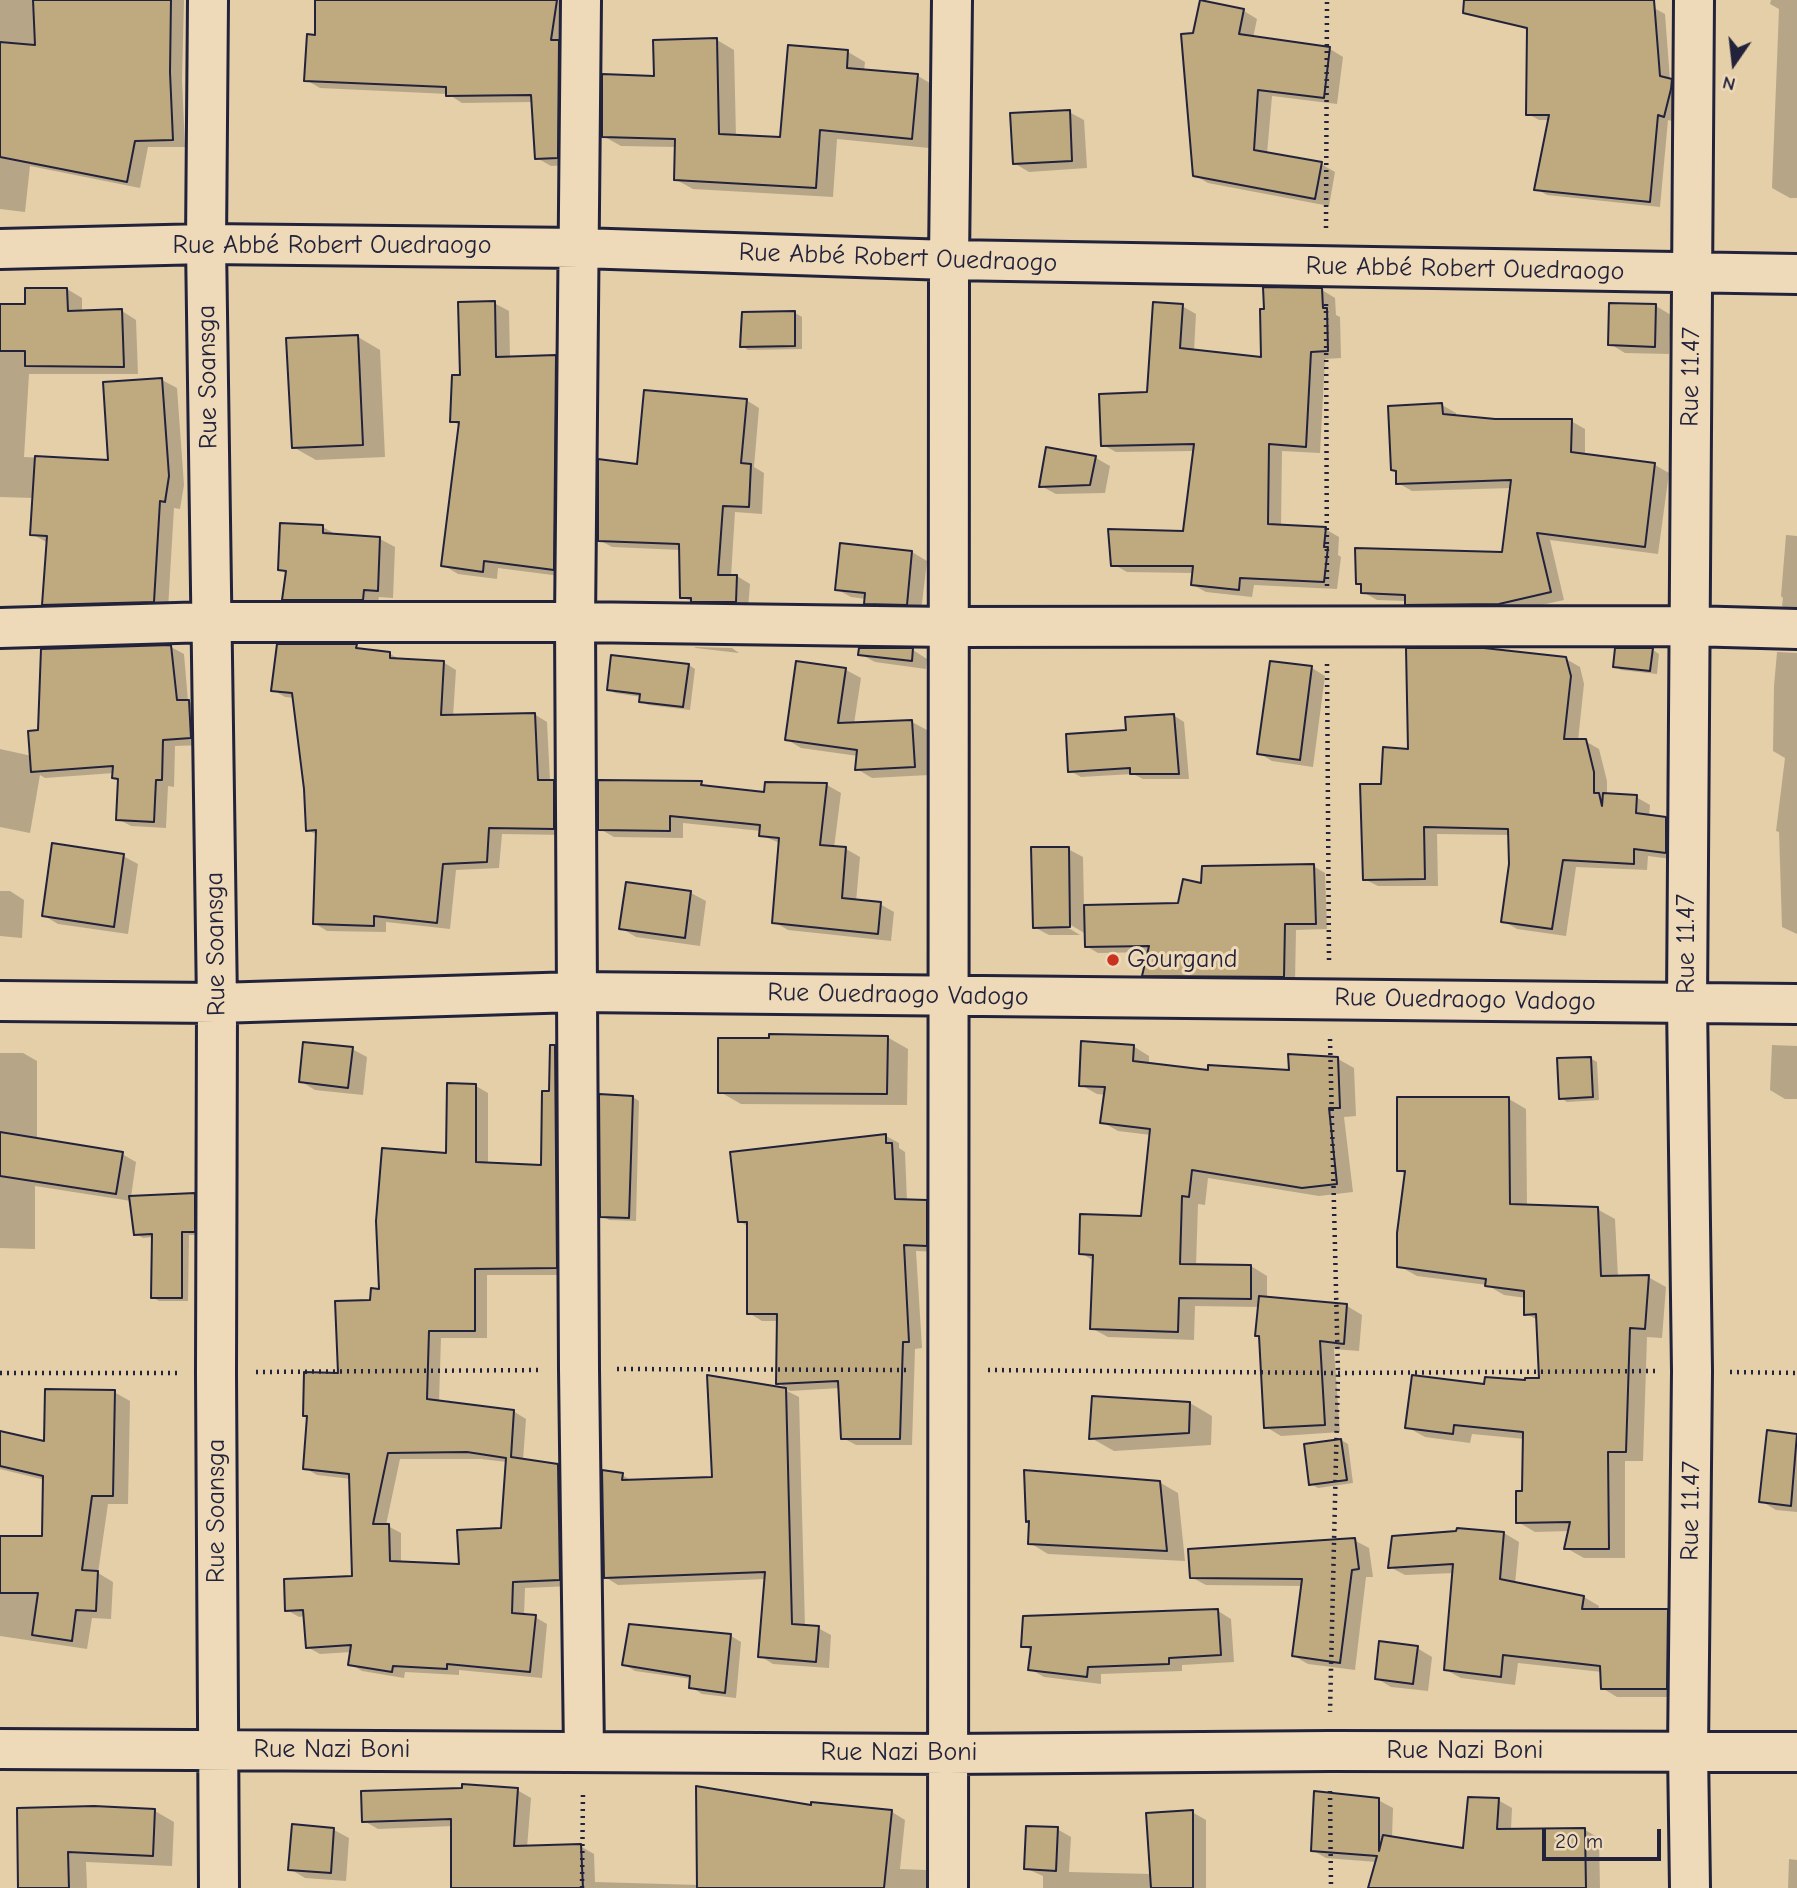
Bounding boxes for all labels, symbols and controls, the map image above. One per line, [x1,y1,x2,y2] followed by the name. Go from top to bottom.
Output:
[1699,28,1769,98] north arrow
[1720,71,1738,96] text: N
[173,230,491,262] street label: Rue Abbé Robert Ouedraogo
[738,237,1058,279] street label: Rue Abbé Robert Ouedraogo
[1305,251,1625,287] street label: Rue Abbé Robert Ouedraogo
[191,305,225,449] street label: Rue Soansga
[1675,327,1707,427] street label: Rue 11.47
[199,872,233,1016] street label: Rue Soansga
[1671,894,1703,994] street label: Rue 11.47
[1127,944,1238,976] place label: Gourgand
[1105,952,1121,968] marker: Gourgand
[767,977,1029,1013] street label: Rue Ouedraogo Vadogo
[1334,982,1596,1018] street label: Rue Ouedraogo Vadogo
[201,1439,233,1583] street label: Rue Soansga
[1675,1461,1707,1561] street label: Rue 11.47
[253,1734,411,1766] street label: Rue Nazi Boni
[1386,1735,1544,1767] street label: Rue Nazi Boni
[820,1737,978,1769] street label: Rue Nazi Boni
[1545,1814,1664,1858] scale bar
[1555,1829,1603,1853] text: 20 m

